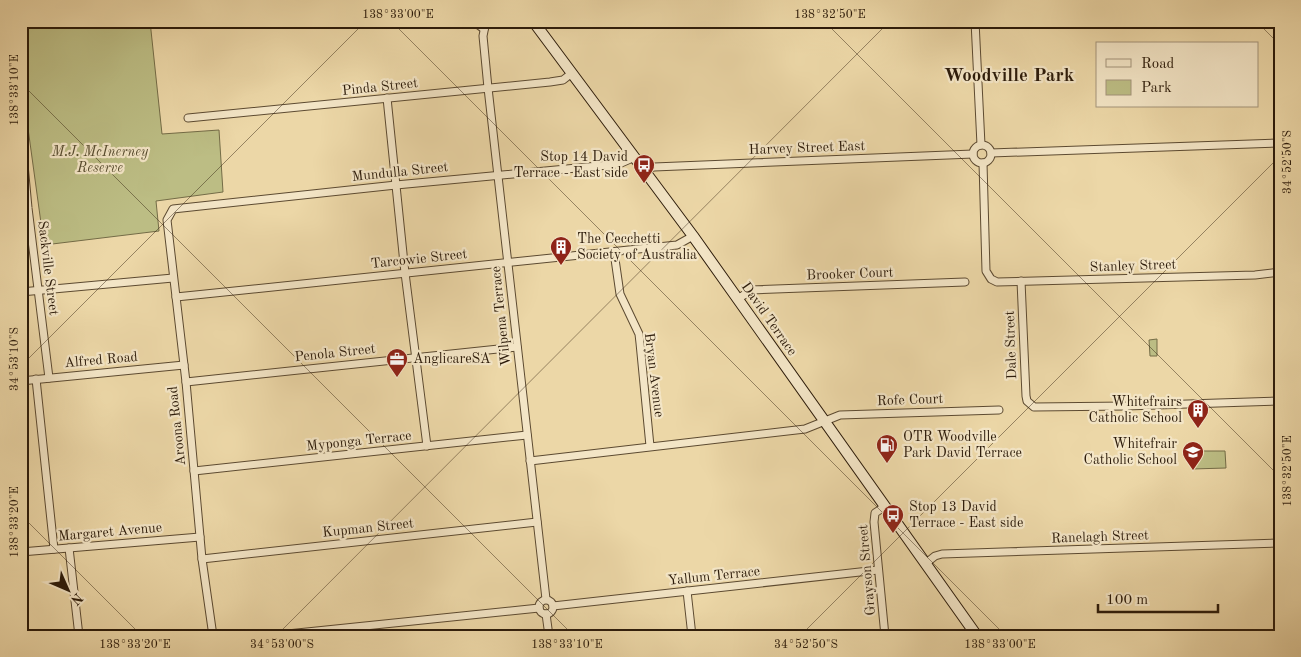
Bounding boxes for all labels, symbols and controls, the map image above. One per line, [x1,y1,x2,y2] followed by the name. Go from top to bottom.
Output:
[794,8,866,21] text: 138°32'50"E
[362,9,434,21] text: 138°33'00"E
[1096,42,1258,108] legend
[9,54,21,126] text: 138°33'10"E
[1141,57,1175,72] text: Road
[944,67,1075,86] district label: Woodville Park
[341,76,419,98] street label: Pinda Street
[1141,81,1172,96] text: Park
[1281,130,1294,194] text: 34°52'50"S
[748,139,866,157] street label: Harvey Street East
[51,145,149,175] park label: M.J. McInerney Reserve
[513,150,628,180] place label: Stop 14 David Terrace - East side
[632,153,656,184] bus stop icon: Stop 14 David Terrace - East side
[351,160,449,184] street label: Mundulla Street
[35,220,61,316] street label: Sackville Street
[577,232,697,262] place label: The Cecchetti Society of Australia
[549,235,573,266] building icon: The Cecchetti Society of Australia
[370,247,468,271] street label: Tarcowie Street
[1089,257,1177,275] street label: Stanley Street
[489,265,513,367] street label: Wilpena Terrace
[806,265,894,283] street label: Brooker Court
[739,280,799,358] street label: David Terrace
[1003,310,1019,380] street label: Dale Street
[8,327,21,391] text: 34°53'10"S
[642,332,666,418] street label: Bryan Avenue
[294,342,376,364] street label: Penola Street
[385,347,409,378] office icon: AnglicareSA
[64,350,138,370] street label: Alfred Road
[413,352,491,366] place label: AnglicareSA
[166,386,188,466] street label: Aroona Road
[877,392,944,408] street label: Rofe Court
[1089,395,1182,425] place label: Whitefrairs Catholic School
[1186,398,1210,429] building icon: Whitefrairs Catholic School
[306,429,412,453] street label: Myponga Terrace
[903,430,1022,460] place label: OTR Woodville Park David Terrace
[875,433,899,464] fuel station icon: OTR Woodville Park David Terrace
[1281,435,1294,507] text: 138°32'50"E
[1084,437,1177,467] place label: Whitefrair Catholic School
[1181,440,1205,471] school or university icon: Whitefrair Catholic School
[9,486,21,558] text: 138°33'20"E
[909,500,1024,530] place label: Stop 13 David Terrace - East side
[881,503,905,534] bus stop icon: Stop 13 David Terrace - East side
[322,516,415,540] street label: Kupman Street
[57,520,163,544] street label: Margaret Avenue
[856,524,878,616] street label: Grayson Street
[1051,528,1149,546] street label: Ranelagh Street
[42,564,92,614] north arrow
[667,564,761,588] street label: Yallum Terrace
[1098,582,1218,614] scale bar
[68,590,85,607] text: N
[1106,593,1148,608] text: 100 m
[250,638,314,651] text: 34°53'00"S
[774,638,838,651] text: 34°52'50"S
[99,639,171,651] text: 138°33'20"E
[531,639,603,651] text: 138°33'10"E
[964,639,1036,651] text: 138°33'00"E

